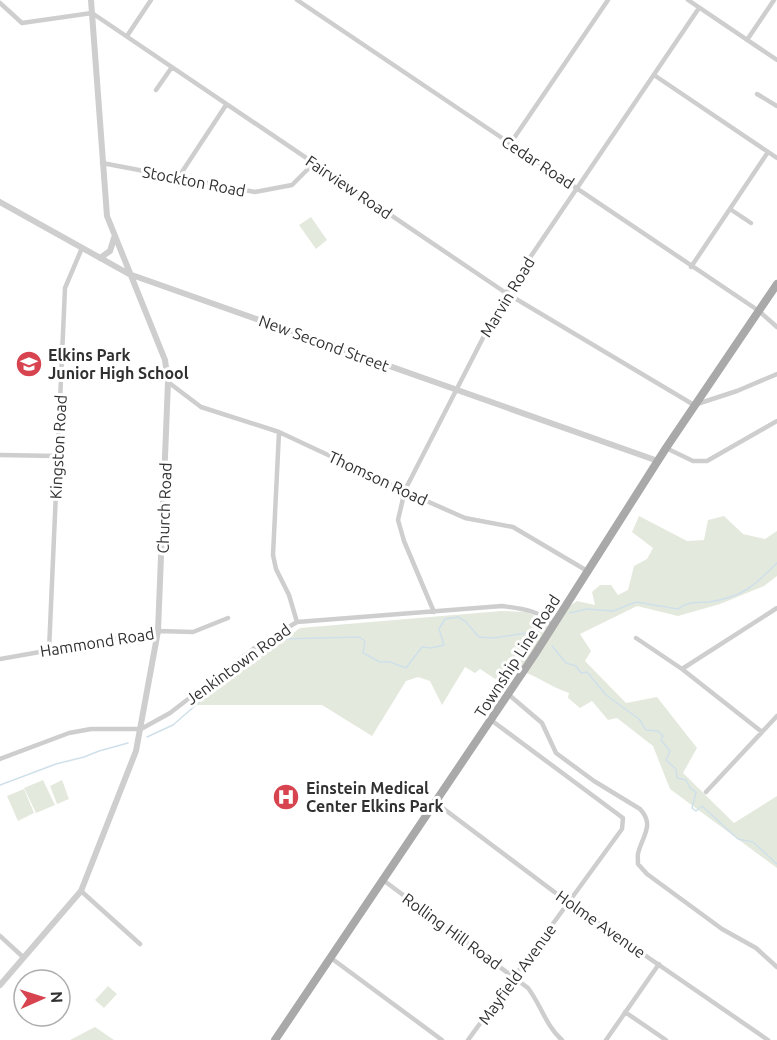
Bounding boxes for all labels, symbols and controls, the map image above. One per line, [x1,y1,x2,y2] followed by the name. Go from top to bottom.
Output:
[498,132,578,192] street label: Cedar Road
[303,152,395,222] street label: Fairview Road
[141,162,247,200] street label: Stockton Road
[476,254,538,340] street label: Marvin Road
[256,311,392,375] street label: New Second Street
[48,346,189,382] place label: Elkins Park Junior High School
[14,349,44,379] school or university icon: Elkins Park Junior High School
[46,394,70,500] street label: Kingston Road
[326,447,430,509] street label: Thomson Road
[153,462,175,554] street label: Church Road
[471,591,563,721] street label: Township Line Road
[182,620,294,708] street label: Jenkintown Road
[39,624,155,660] street label: Hammond Road
[306,779,443,815] place label: Einstein Medical Center Elkins Park
[271,782,301,812] hospital icon: Einstein Medical Center Elkins Park
[553,887,649,961] street label: Holme Avenue
[399,889,505,973] street label: Rolling Hill Road
[475,920,559,1028] street label: Mayfield Avenue
[12,968,72,1028] north arrow
[48,991,66,1004] text: N

